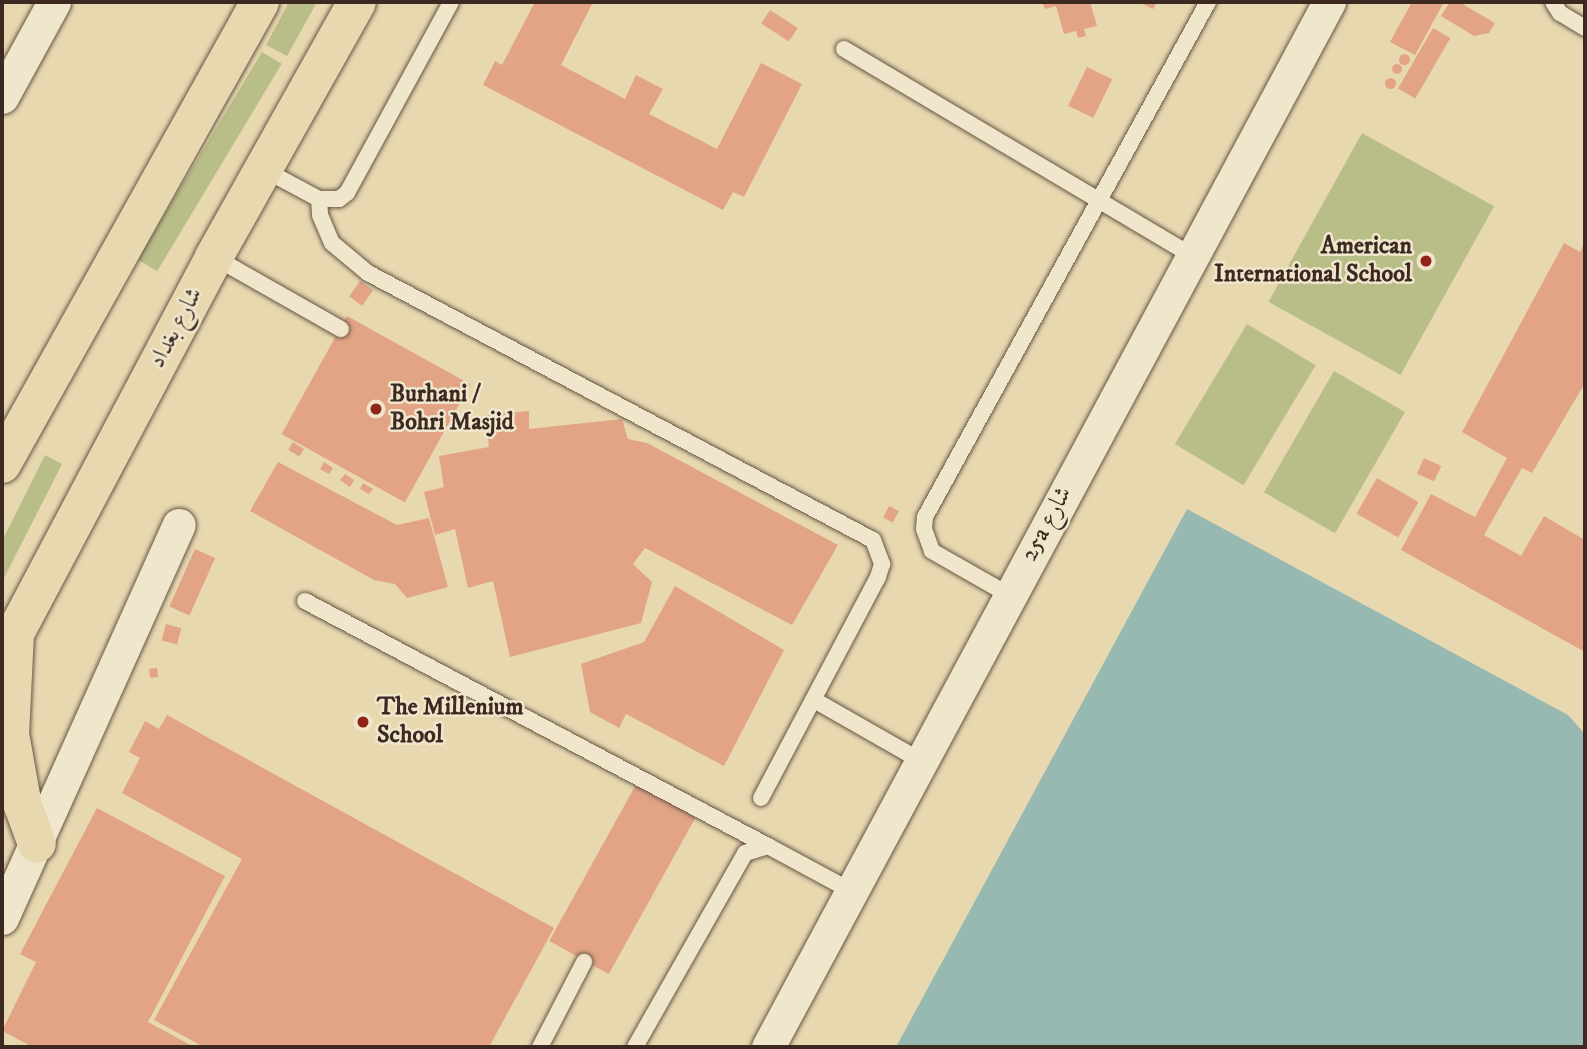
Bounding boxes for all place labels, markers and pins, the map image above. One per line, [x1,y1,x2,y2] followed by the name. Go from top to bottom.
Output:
[1214,233,1412,289] place label: American International School
[1418,253,1434,269] marker: American International School
[390,381,514,437] place label: Burhani / Bohri Masjid
[368,401,384,417] marker: Burhani / Bohri Masjid
[377,694,523,750] place label: The Millenium School
[355,714,371,730] marker: The Millenium School

